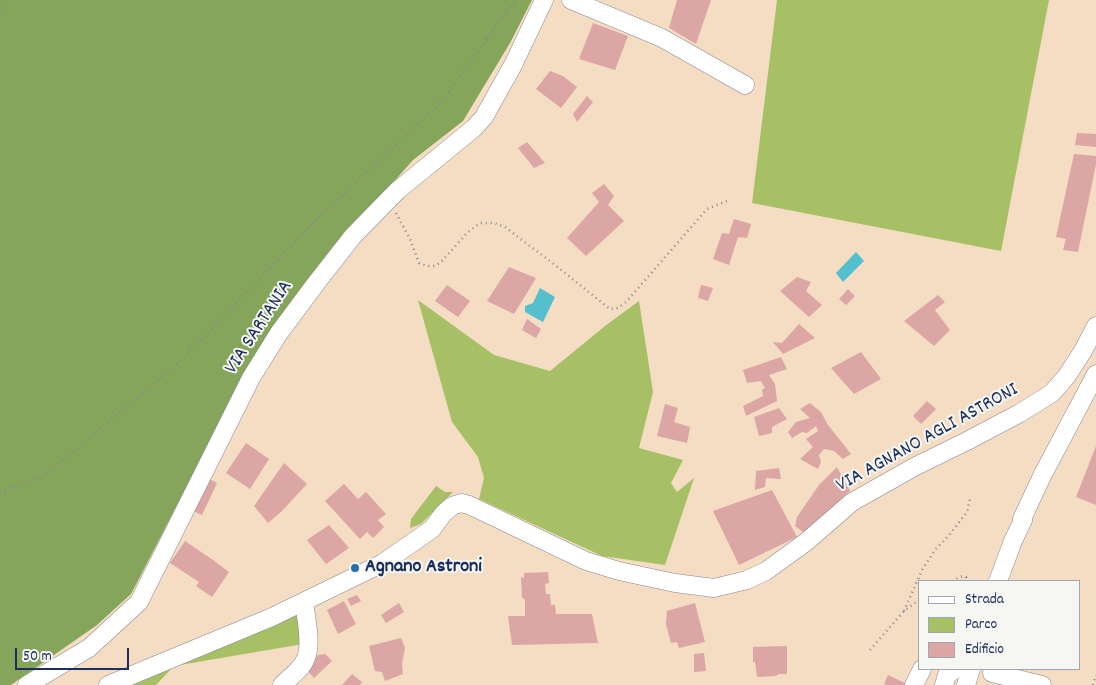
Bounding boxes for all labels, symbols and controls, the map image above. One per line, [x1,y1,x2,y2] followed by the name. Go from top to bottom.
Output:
[221,277,299,379] street label: VIA SARTANIA
[833,379,1023,499] street label: VIA AGNANO AGLI ASTRONI
[365,556,482,580] place label: Agnano Astroni
[349,562,361,574] marker: Agnano Astroni
[918,580,1081,670] legend
[965,589,1004,611] text: Strada
[965,614,997,636] text: Parco
[18,638,131,670] scale bar
[965,639,1004,661] text: Edificio
[23,646,52,668] text: 50 m

